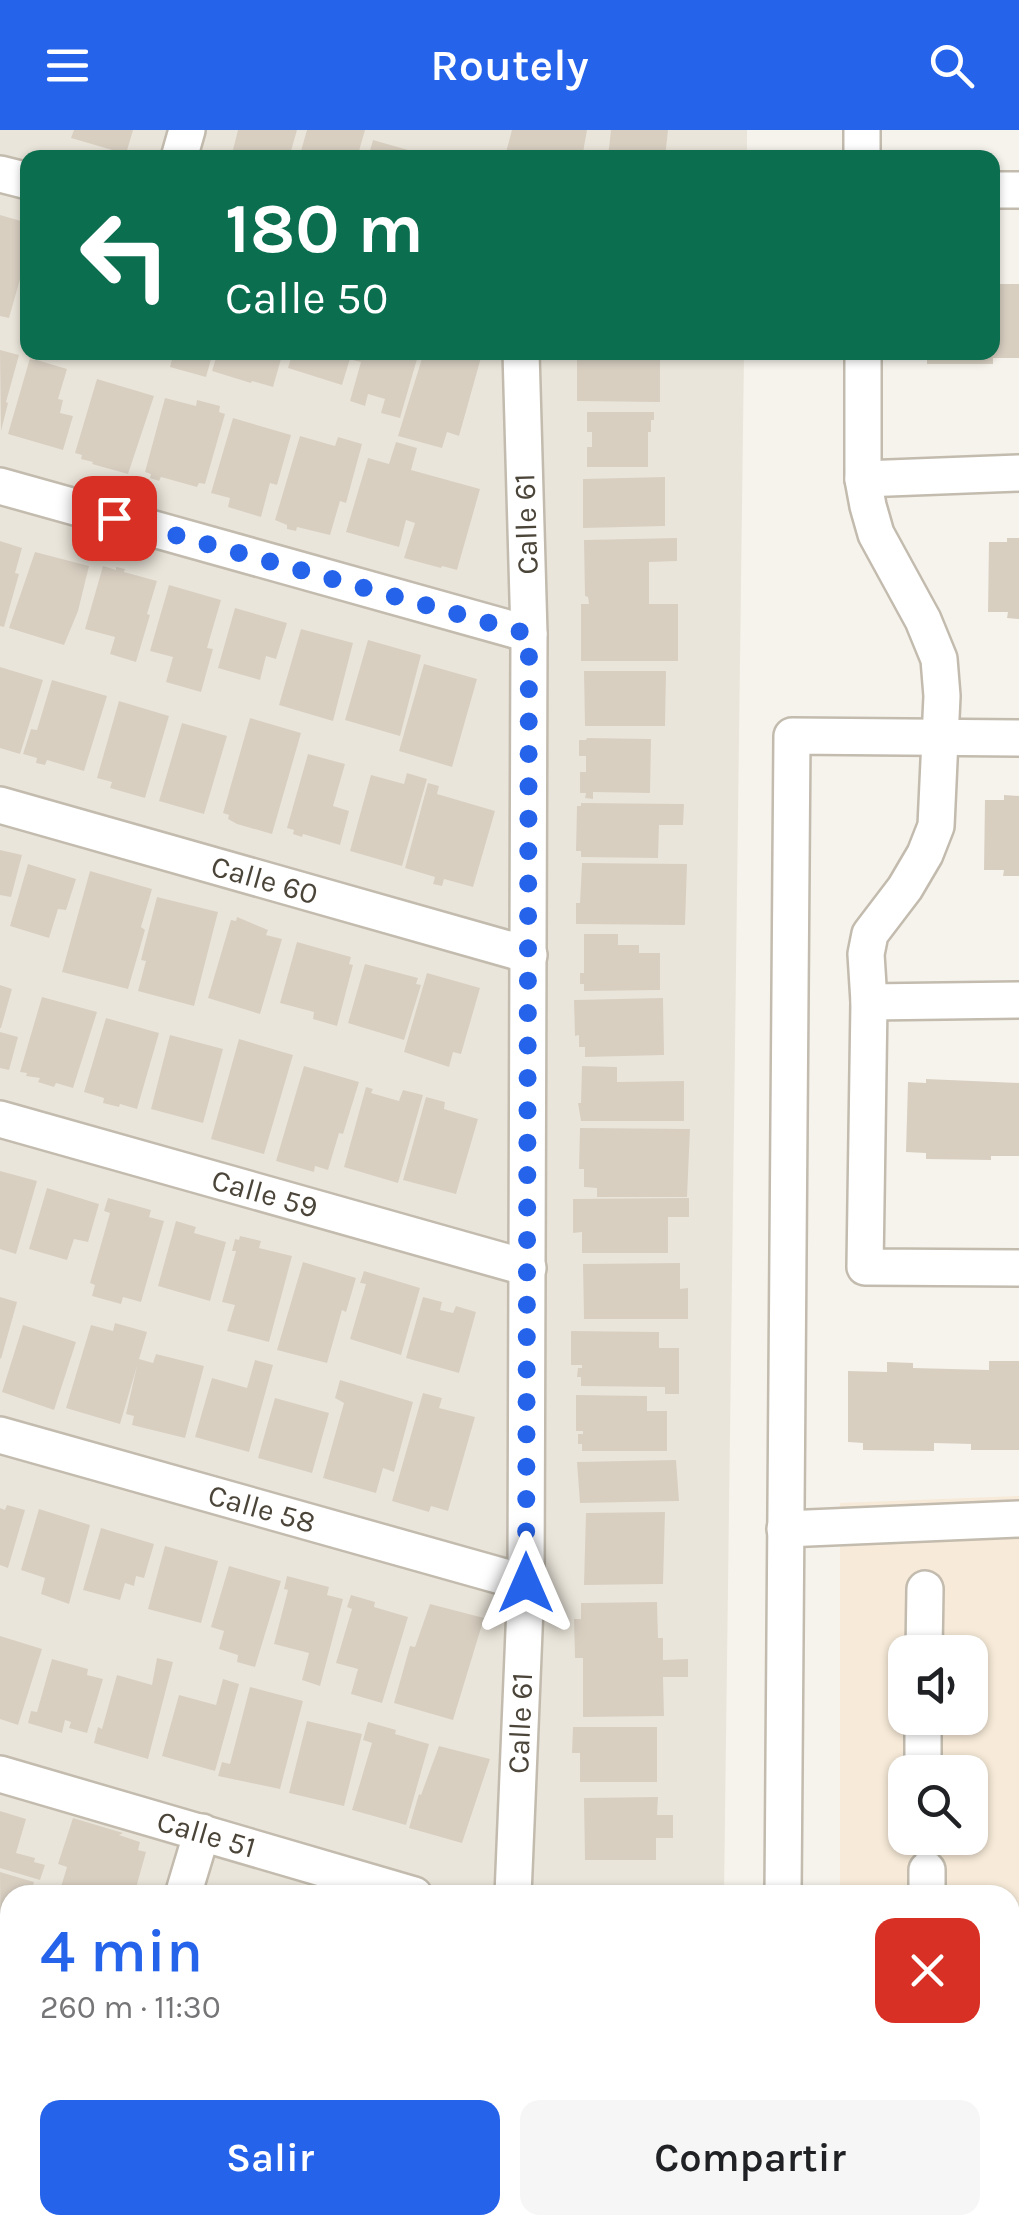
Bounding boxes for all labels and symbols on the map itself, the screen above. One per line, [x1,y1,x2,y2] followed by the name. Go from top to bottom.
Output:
[506,473,546,575] street label: Calle 61
[72,476,157,561] pin
[207,848,322,912] street label: Calle 60
[208,1162,322,1226] street label: Calle 59
[204,1476,319,1541] street label: Calle 58
[474,1531,578,1635] position arrow
[500,1672,540,1775] street label: Calle 61
[153,1803,260,1866] street label: Calle 51

